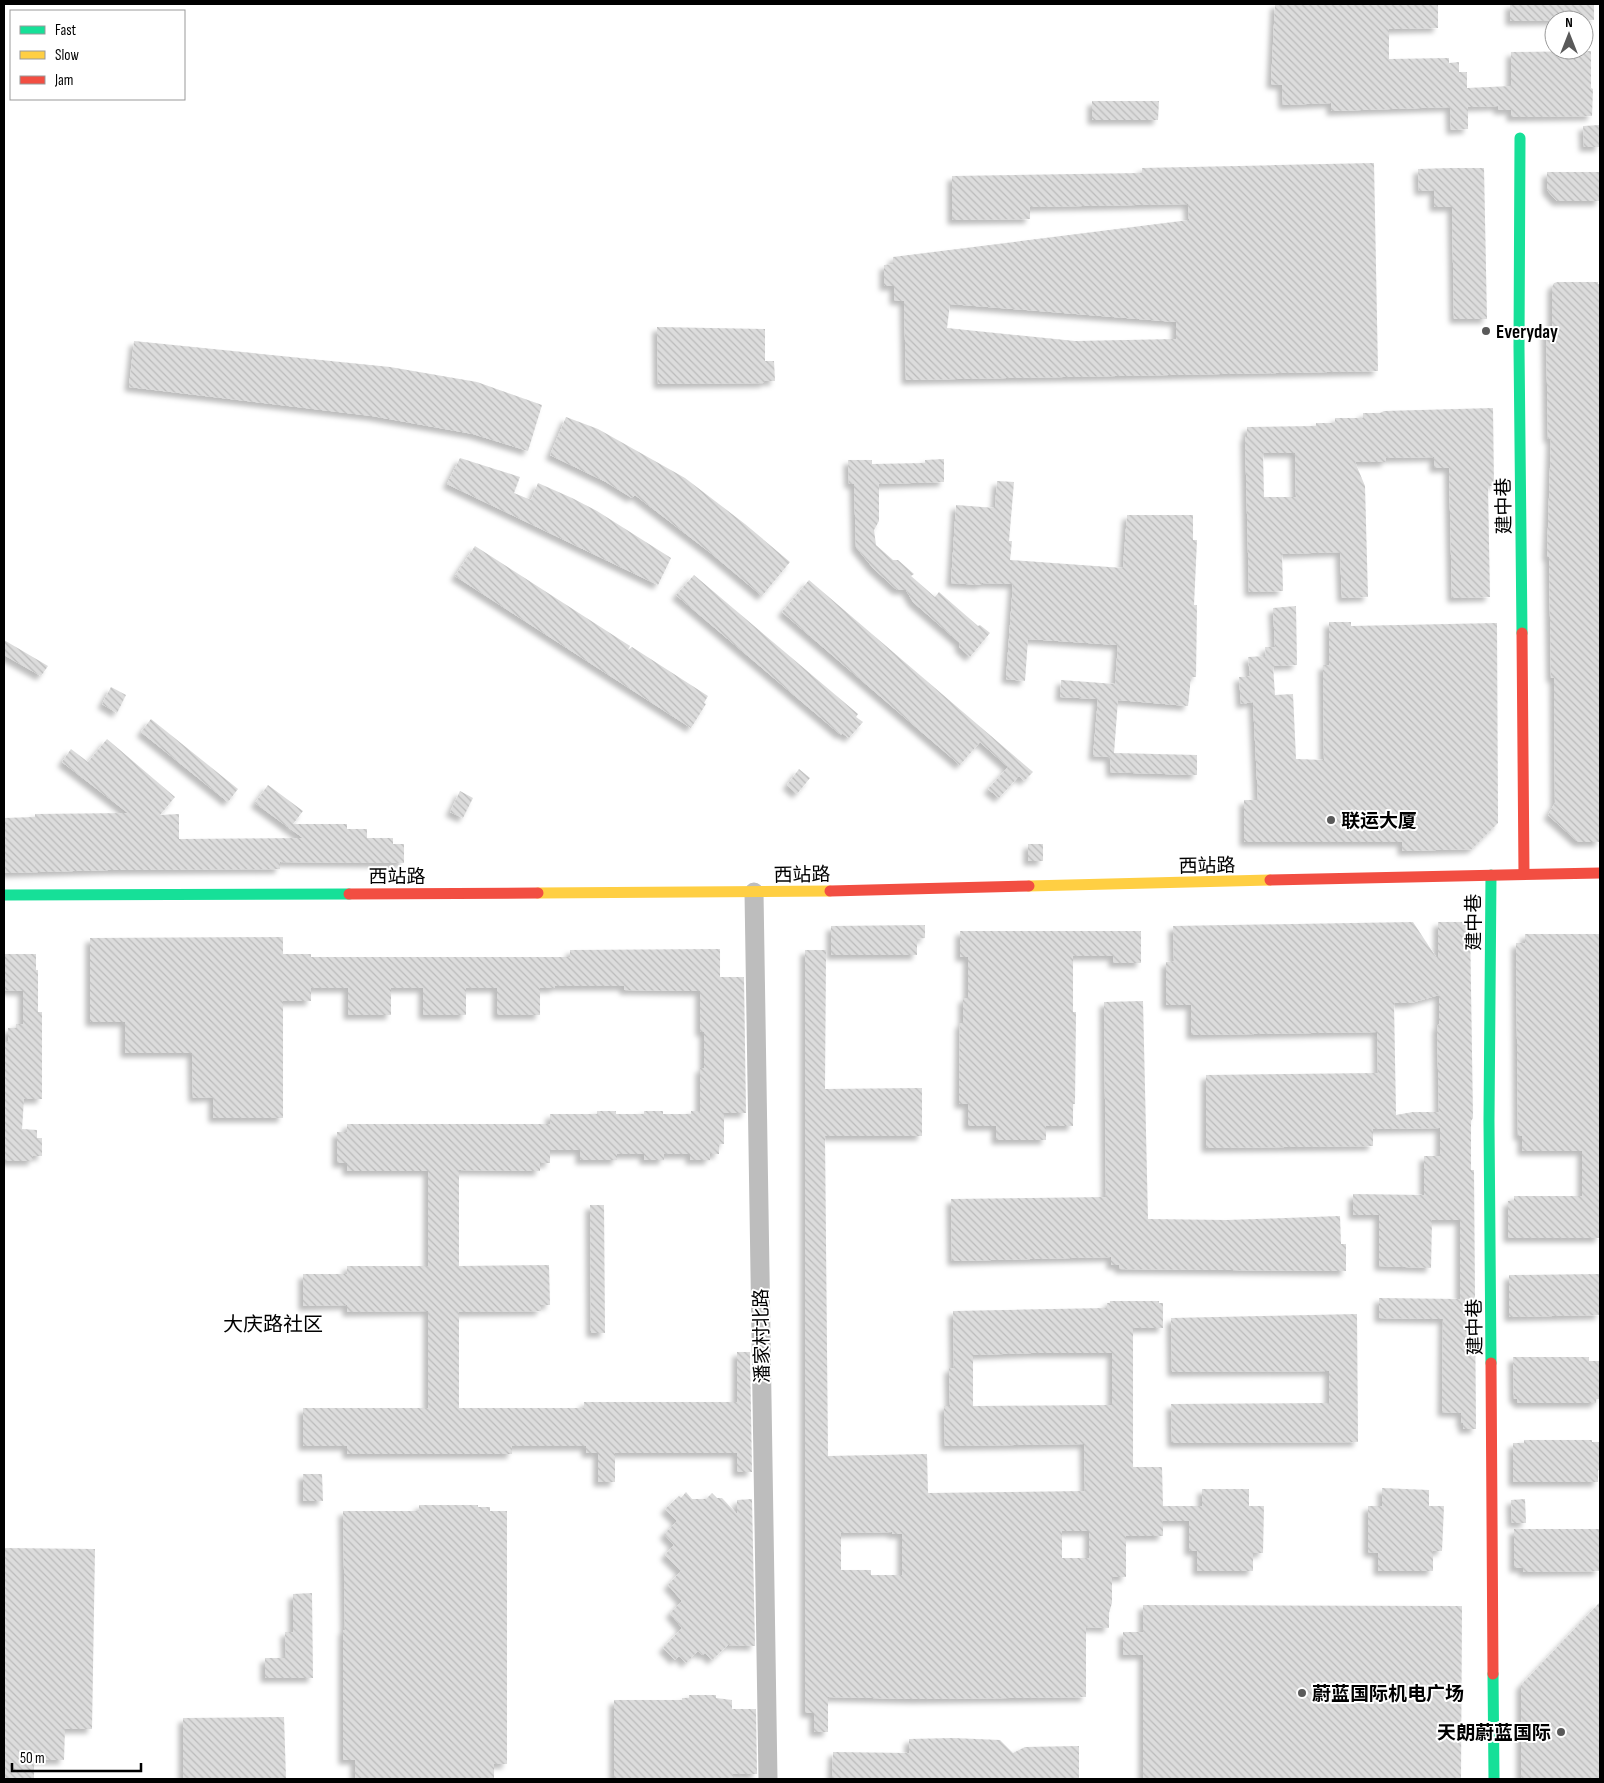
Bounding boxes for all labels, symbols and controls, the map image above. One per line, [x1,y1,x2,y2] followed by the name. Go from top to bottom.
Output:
[10,10,185,100] legend
[1544,10,1594,60] north arrow
[1565,14,1573,31] text: N
[55,21,77,40] text: Fast
[55,46,79,65] text: Slow
[54,71,73,90] text: Jam
[1496,321,1558,344] place label: Everyday
[1480,325,1492,337] marker: Everyday
[1493,477,1516,535] street label: 建中巷
[1341,810,1417,833] place label: 联运大厦
[1325,814,1337,826] marker: 联运大厦
[1178,855,1236,878] street label: 西站路
[773,864,831,887] street label: 西站路
[368,866,426,889] street label: 西站路
[1463,893,1486,951] street label: 建中巷
[750,1288,775,1384] street label: 潘家村北路
[1464,1298,1487,1356] street label: 建中巷
[223,1313,323,1337] district label: 大庆路社区
[1312,1683,1464,1706] place label: 蔚蓝国际机电广场
[1296,1687,1308,1699] marker: 蔚蓝国际机电广场
[1437,1722,1551,1745] place label: 天朗蔚蓝国际
[1555,1726,1567,1738] marker: 天朗蔚蓝国际
[12,1740,141,1772] scale bar
[20,1749,45,1768] text: 50 m

